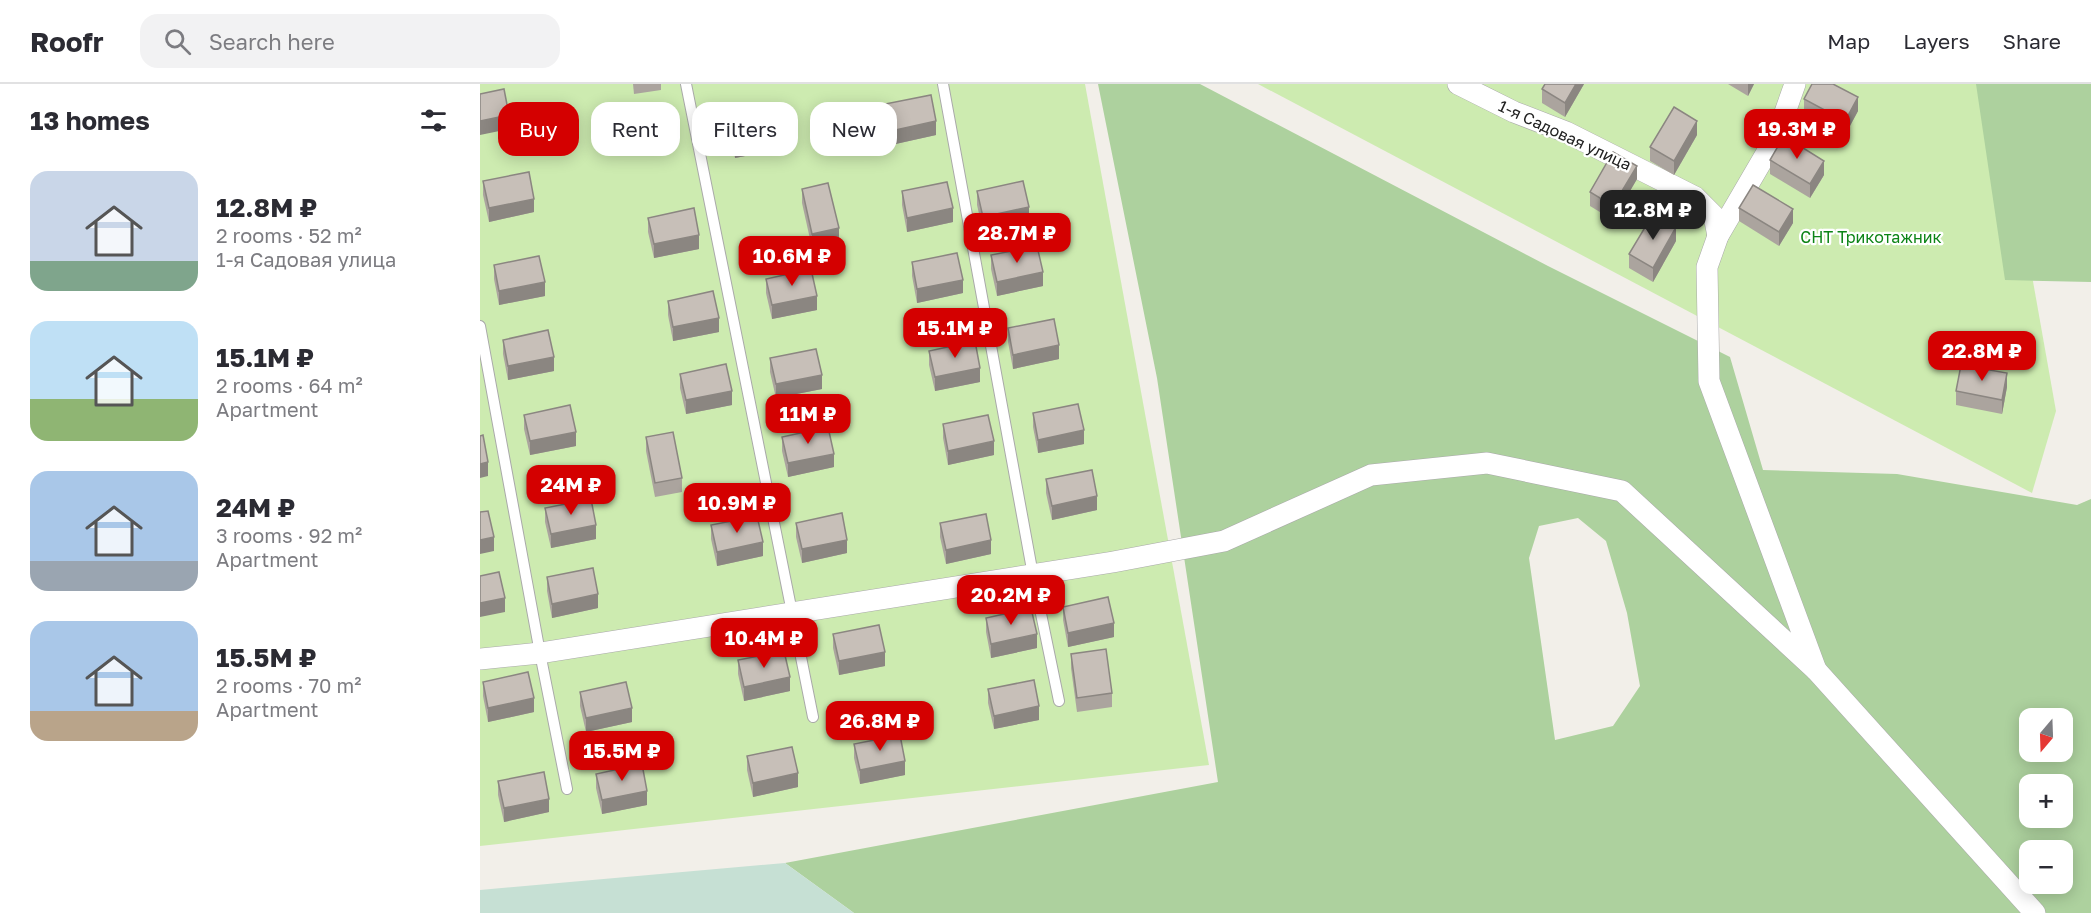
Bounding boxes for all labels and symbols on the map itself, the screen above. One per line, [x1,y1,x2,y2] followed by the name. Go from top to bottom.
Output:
[1495,95,1635,175] street label: 1-я Садовая улица
[1742,109,1852,160] pin: 19.3M ₽
[1598,190,1708,241] pin: 12.8M ₽
[962,213,1072,264] pin: 28.7M ₽
[1800,227,1942,247] park label: СНТ Трикотажник
[737,236,847,287] pin: 10.6M ₽
[900,308,1010,359] pin: 15.1M ₽
[1927,331,2037,382] pin: 22.8M ₽
[766,394,850,445] pin: 11M ₽
[529,465,613,516] pin: 24M ₽
[682,483,792,534] pin: 10.9M ₽
[956,575,1066,626] pin: 20.2M ₽
[709,618,819,669] pin: 10.4M ₽
[825,701,935,752] pin: 26.8M ₽
[2019,708,2073,762] north arrow
[567,731,677,782] pin: 15.5M ₽

